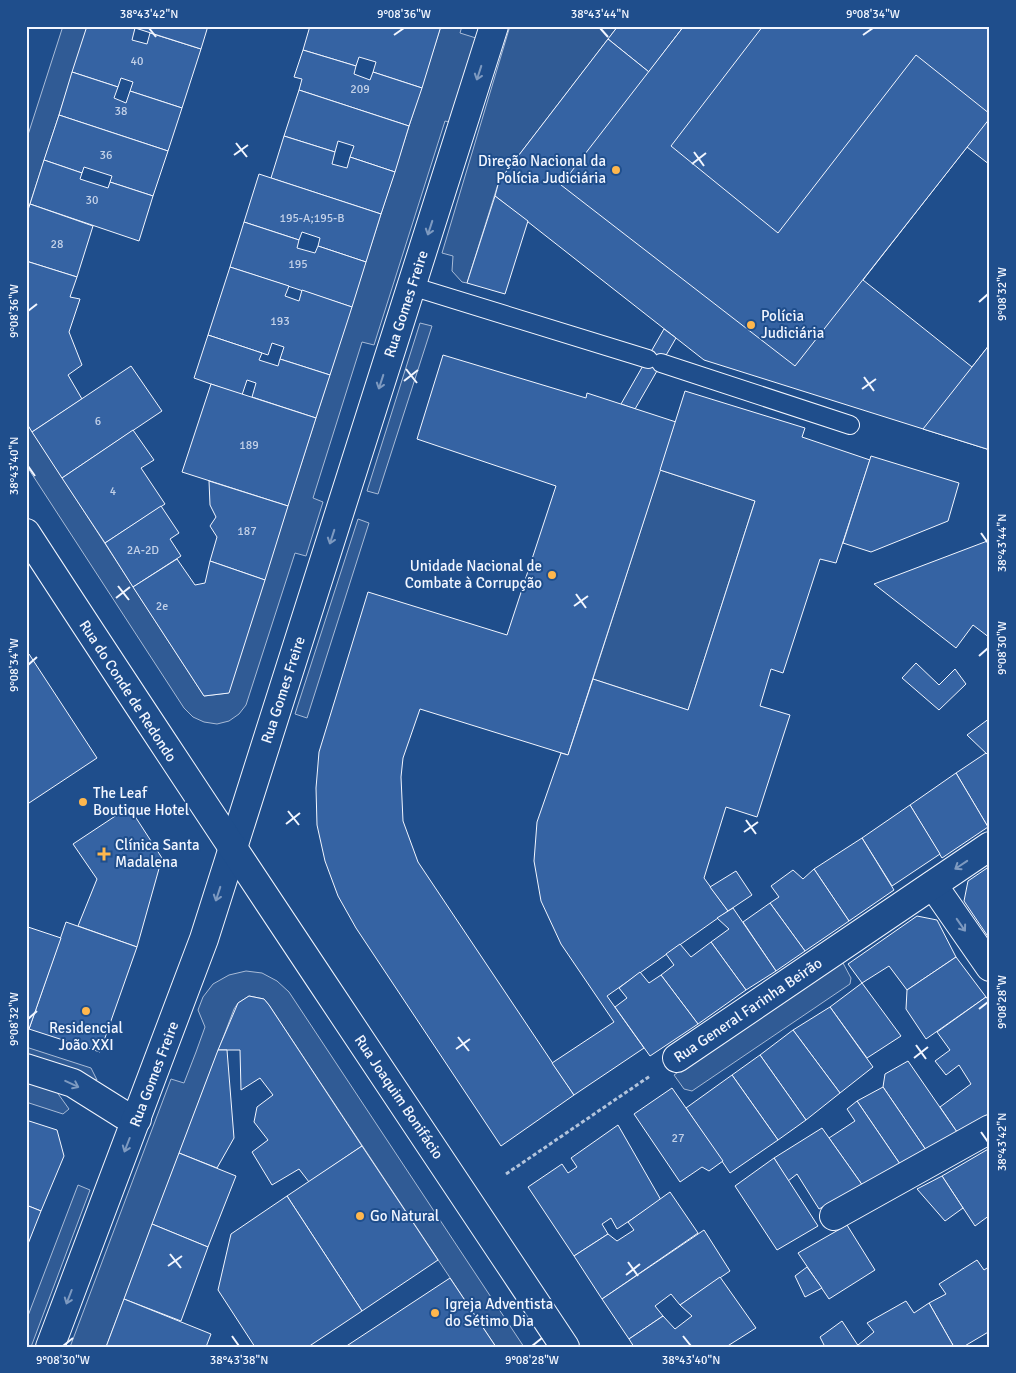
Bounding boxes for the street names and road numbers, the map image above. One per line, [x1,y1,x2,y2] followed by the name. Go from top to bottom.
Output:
[380,248,432,360] street label: Rua Gomes Freire
[75,617,181,765] street label: Rua do Conde de Redondo
[257,634,309,746] street label: Rua Gomes Freire
[671,954,826,1066] street label: Rua General Farinha Beirão
[126,1019,182,1129] street label: Rua Gomes Freire
[351,1031,447,1163] street label: Rua Joaquim Bonifácio

